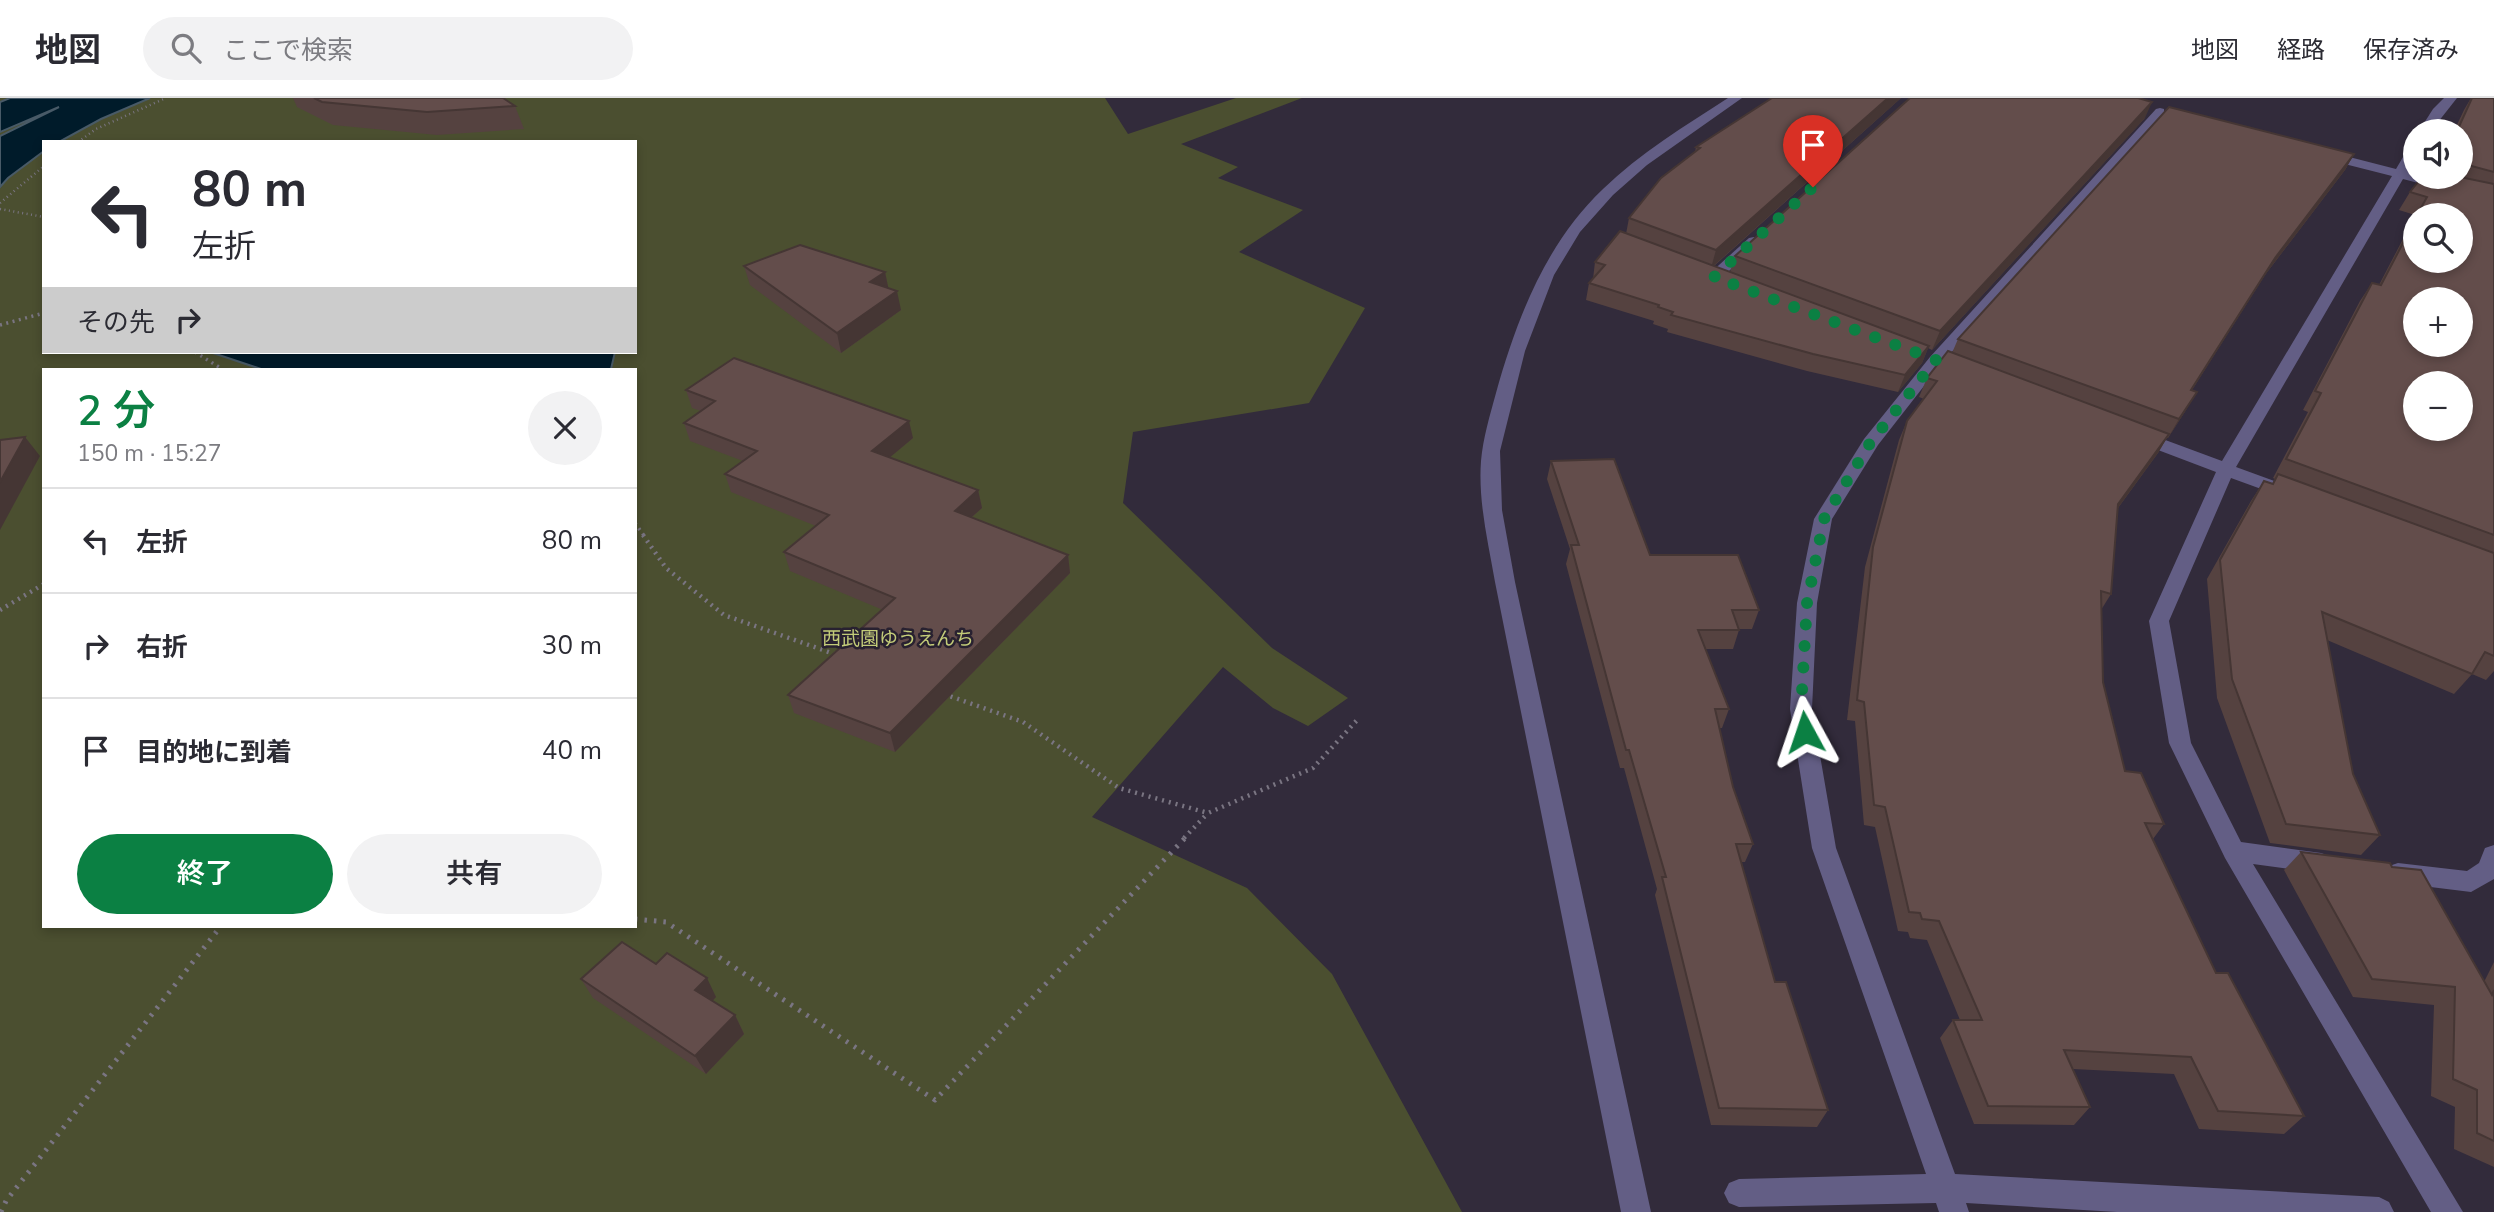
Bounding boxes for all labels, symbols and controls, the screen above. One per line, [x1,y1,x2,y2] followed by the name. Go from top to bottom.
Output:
[143,17,633,80] search box
[35,28,101,73] text: 地図
[167,29,205,67] icon: search
[223,33,353,68] text: ここで検索
[2191,34,2239,66] text: 地図
[2277,34,2325,66] text: 経路
[2363,34,2459,66] text: 保存済み
[1783,115,1843,187] pin
[2403,119,2473,441] map controls
[2403,119,2473,189] button: sound
[1794,126,1832,164] icon: arrive
[192,156,307,223] text: 80 m
[77,168,168,259] icon: left
[2403,203,2473,273] button: search
[192,225,256,268] text: 左折
[2403,287,2473,357] button: +
[169,301,207,339] icon: right
[77,305,155,340] text: その先
[2403,371,2473,441] button: −
[77,383,155,440] text: 2 分
[528,391,602,465] button: close
[77,438,222,469] text: 150 m · 15:27
[77,522,115,560] icon: left
[542,523,602,558] text: 80 m
[136,525,188,560] text: 左折
[822,626,974,652] park label: 西武園ゆうえんち
[77,627,115,665] icon: right
[542,628,602,663] text: 30 m
[136,630,188,665] text: 右折
[1768,695,1842,769] position arrow
[77,732,115,770] icon: arrive
[542,733,602,768] text: 40 m
[136,735,292,770] text: 目的地に到着
[77,834,333,914] button: 終了
[347,834,602,914] button: 共有

